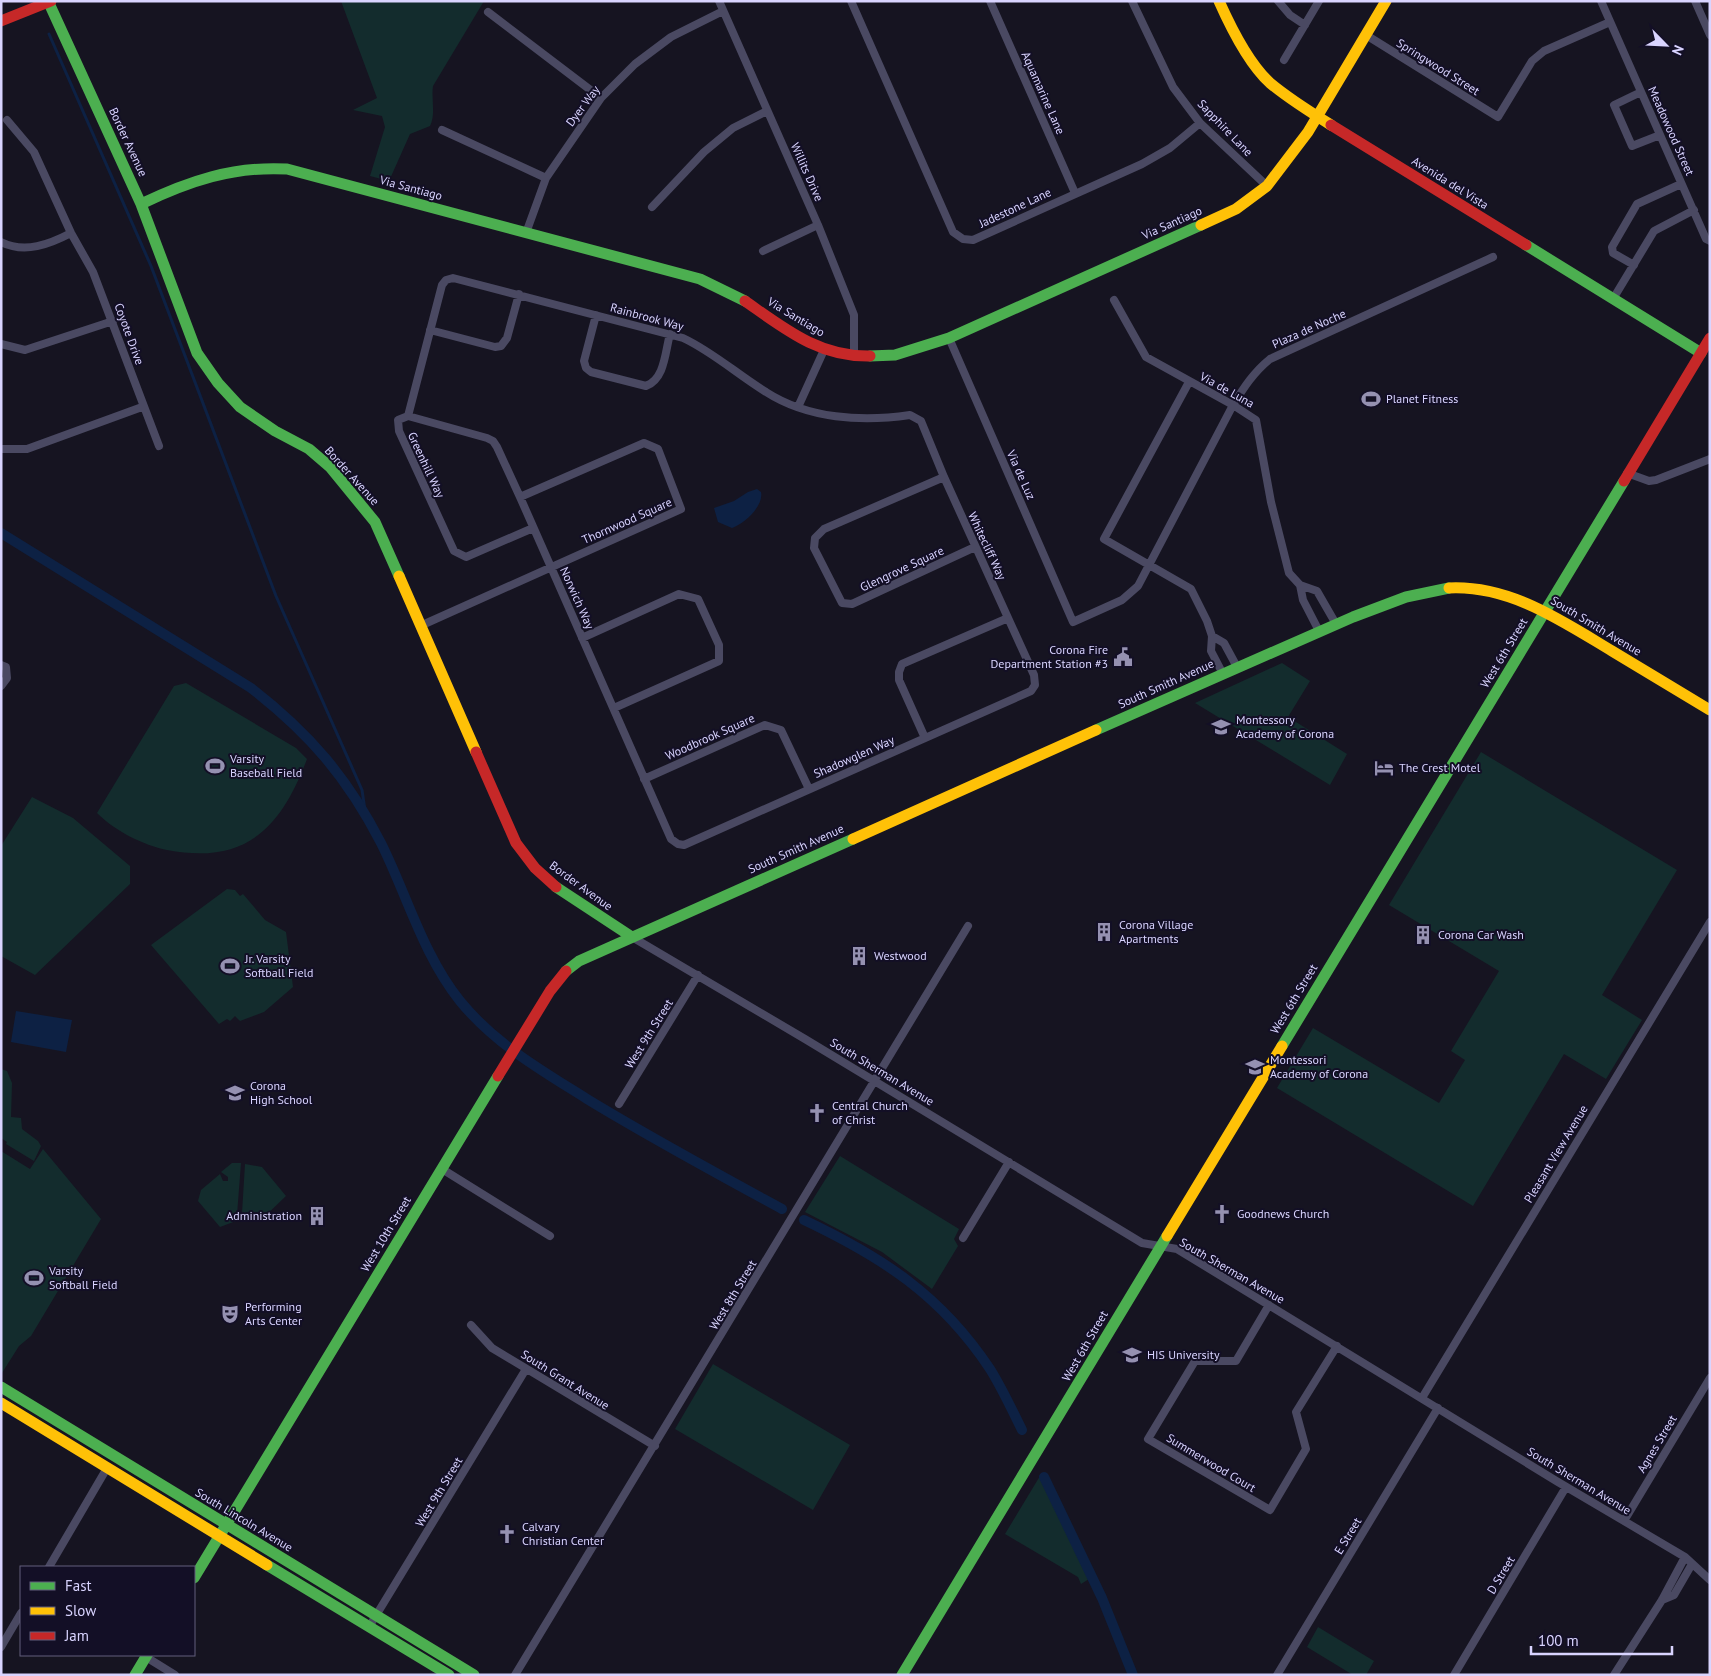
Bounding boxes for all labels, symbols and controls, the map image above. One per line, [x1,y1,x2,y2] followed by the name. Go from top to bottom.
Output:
[1641,20,1691,70] north arrow
[1394,35,1483,98] street label: Springwood Street
[1668,42,1688,58] text: N
[1018,49,1068,137] street label: Aquamarine Lane
[562,82,603,129] street label: Dyer Way
[1645,84,1698,178] street label: Meadowood Street
[1195,96,1256,159] street label: Sapphire Lane
[106,105,151,179] street label: Border Avenue
[788,140,827,203] street label: Willits Drive
[1409,153,1491,212] street label: Avenida del Vista
[377,172,444,203] street label: Via Santiago
[975,184,1053,231] street label: Jadestone Lane
[1139,203,1204,243] street label: Via Santiago
[764,293,828,340] street label: Via Santiago
[609,299,686,334] street label: Rainbrook Way
[111,301,148,367] street label: Coyote Drive
[1270,306,1348,351] street label: Plaza de Noche
[1197,368,1257,411] street label: Via de Luna
[1360,388,1382,410] sports icon: Planet Fitness
[1386,391,1458,406] place label: Planet Fitness
[405,430,448,500] street label: Greenhill Way
[322,443,383,508] street label: Border Avenue
[1003,447,1039,502] street label: Via de Luz
[579,494,674,547] street label: Thornwood Square
[965,509,1010,583] street label: Whitecliff Way
[858,543,946,595] street label: Glengrove Square
[557,564,598,632] street label: Norwich Way
[1548,593,1644,659] street label: South Smith Avenue
[1477,615,1530,690] street label: West 6th Street
[990,642,1108,671] place label: Corona Fire Department Station #3
[1112,646,1134,668] public building icon: Corona Fire Department Station #3
[1116,656,1216,711] street label: South Smith Avenue
[663,710,757,763] street label: Woodbrook Square
[1236,712,1334,741] place label: Montessory Academy of Corona
[1210,716,1232,738] school or university icon: Montessory Academy of Corona
[811,732,897,781] street label: Shadowglen Way
[229,751,302,780] place label: Varsity Baseball Field
[204,755,226,777] sports icon: Varsity Baseball Field
[1373,757,1395,779] hotel icon: The Crest Motel
[1399,760,1481,775] place label: The Crest Motel
[746,821,846,876] street label: South Smith Avenue
[547,858,616,914] street label: Border Avenue
[1119,917,1193,946] place label: Corona Village Apartments
[1093,921,1115,943] building icon: Corona Village Apartments
[1412,924,1434,946] building icon: Corona Car Wash
[1438,927,1524,942] place label: Corona Car Wash
[848,945,870,967] building icon: Westwood
[874,948,927,963] place label: Westwood
[244,951,314,980] place label: Jr. Varsity Softball Field
[219,955,241,977] sports icon: Jr. Varsity Softball Field
[1267,961,1320,1036] street label: West 6th Street
[621,996,676,1071] street label: West 9th Street
[827,1035,937,1109] street label: South Sherman Avenue
[1270,1052,1368,1081] place label: Montessori Academy of Corona
[1244,1056,1266,1078] school or university icon: Montessori Academy of Corona
[250,1078,313,1107] place label: Corona High School
[224,1082,246,1104] school or university icon: Corona High School
[832,1098,908,1127] place label: Central Church of Christ
[806,1102,828,1124] church icon: Central Church of Christ
[1520,1102,1591,1205] street label: Pleasant View Avenue
[357,1193,414,1274] street label: West 10th Street
[1211,1203,1233,1225] church icon: Goodnews Church
[306,1205,328,1227] building icon: Administration
[1237,1206,1329,1221] place label: Goodnews Church
[226,1208,302,1223] place label: Administration
[1177,1234,1287,1307] street label: South Sherman Avenue
[706,1257,759,1332] street label: West 8th Street
[48,1263,118,1292] place label: Varsity Softball Field
[23,1267,45,1289] sports icon: Varsity Softball Field
[245,1299,302,1328] place label: Performing Arts Center
[219,1303,241,1325] theatre icon: Performing Arts Center
[1058,1308,1111,1384] street label: West 6th Street
[1121,1344,1143,1366] school or university icon: HIS University
[518,1346,612,1413] street label: South Grant Avenue
[1147,1347,1220,1362] place label: HIS University
[1633,1412,1680,1475] street label: Agnes Street
[1164,1430,1259,1495] street label: Summerwood Court
[1524,1444,1634,1518] street label: South Sherman Avenue
[412,1454,465,1529] street label: West 9th Street
[193,1485,296,1555] street label: South Lincoln Avenue
[1331,1515,1364,1557] street label: E Street
[522,1519,604,1548] place label: Calvary Christian Center
[496,1523,518,1545] church icon: Calvary Christian Center
[1483,1553,1518,1596] street label: D Street
[20,1566,195,1656] legend
[65,1576,92,1595] text: Fast
[65,1601,96,1620] text: Slow
[1531,1624,1672,1656] scale bar
[64,1626,89,1645] text: Jam
[1538,1631,1579,1650] text: 100 m

